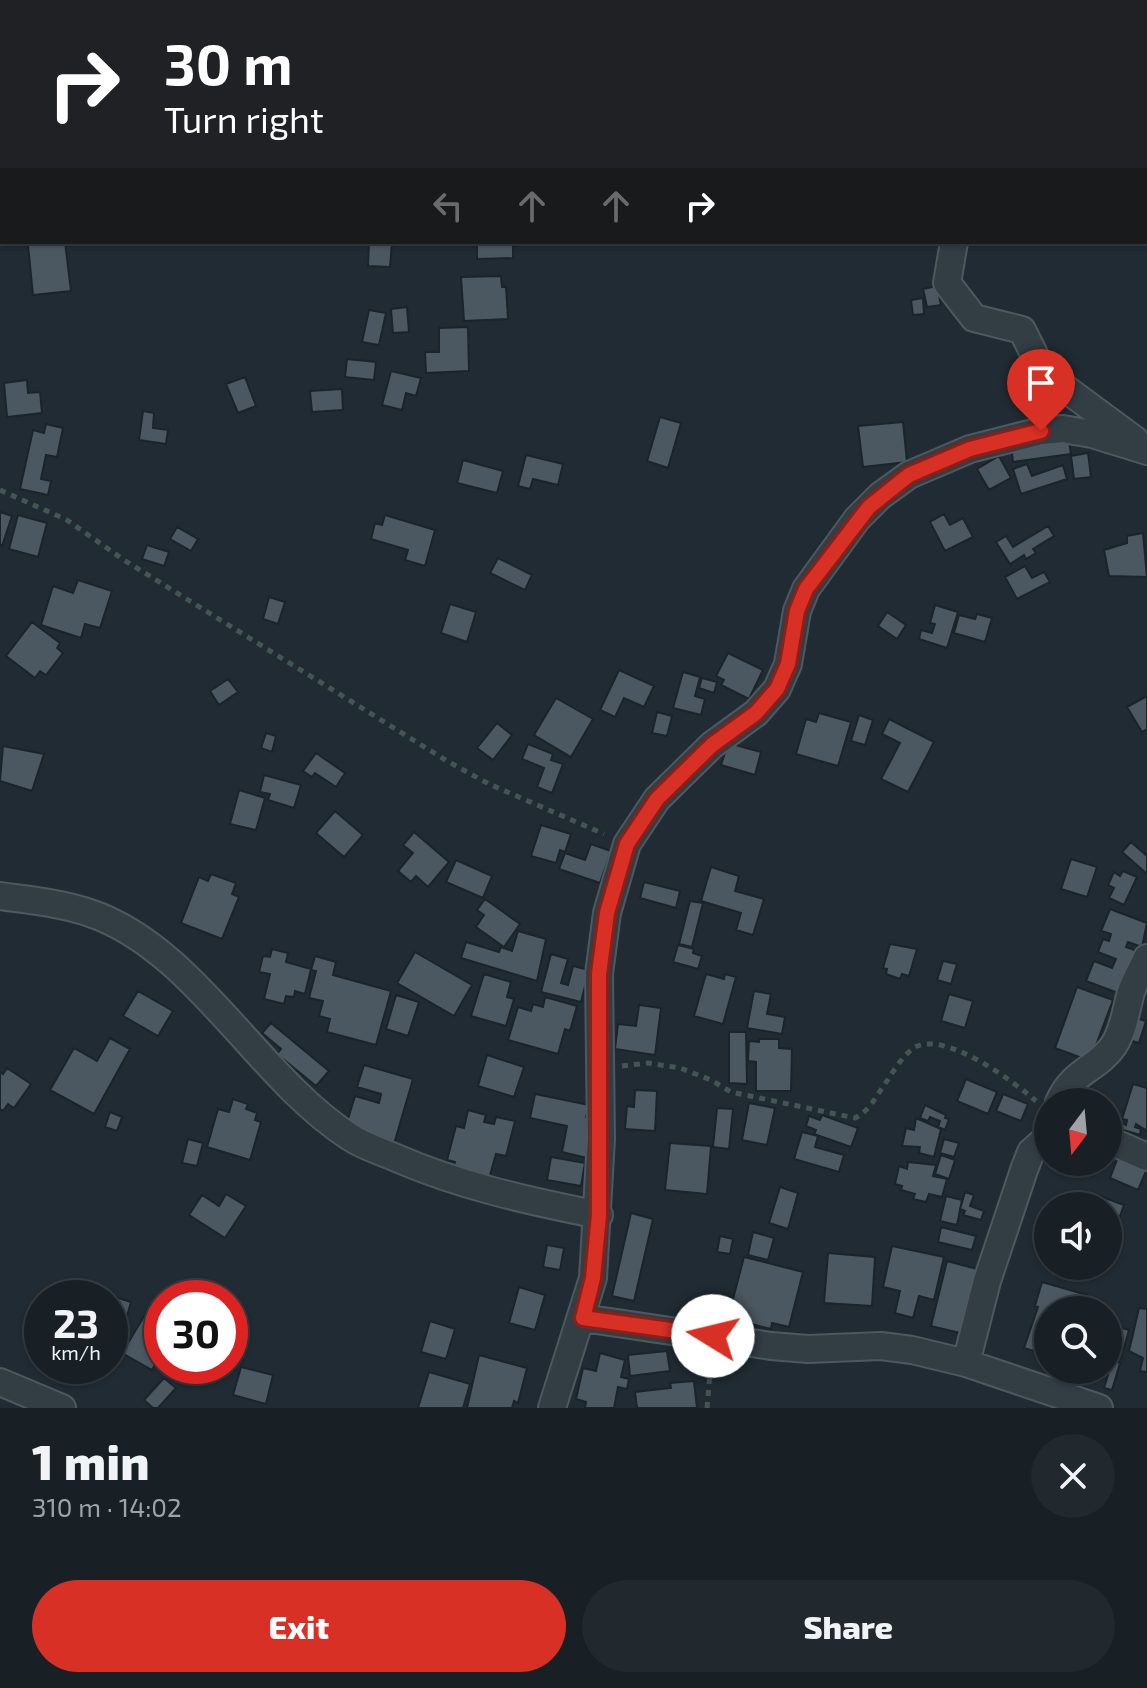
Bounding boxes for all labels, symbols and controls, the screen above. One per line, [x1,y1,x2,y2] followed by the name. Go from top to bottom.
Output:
[164,29,293,96] text: 30 m
[32,32,136,136] icon: right
[164,97,324,140] text: Turn right
[426,184,470,228] icon: left
[510,184,554,228] icon: ahead
[594,184,638,228] icon: ahead
[678,184,722,228] icon: right
[1007,349,1075,431] pin
[1019,361,1063,405] icon: arrive
[1034,1088,1122,1176] north arrow
[1034,1088,1122,1384] map controls
[1034,1192,1122,1280] button: sound
[144,1280,248,1384] speed limit sign: 30
[671,1294,755,1378] position arrow
[1034,1296,1122,1384] button: search
[53,1298,99,1346] text: 23
[51,1340,101,1364] text: km/h
[32,1432,150,1490] text: 1 min
[1031,1434,1115,1518] button: close
[32,1491,182,1522] text: 310 m · 14:02
[32,1580,566,1672] button: Exit
[582,1580,1115,1672] button: Share

